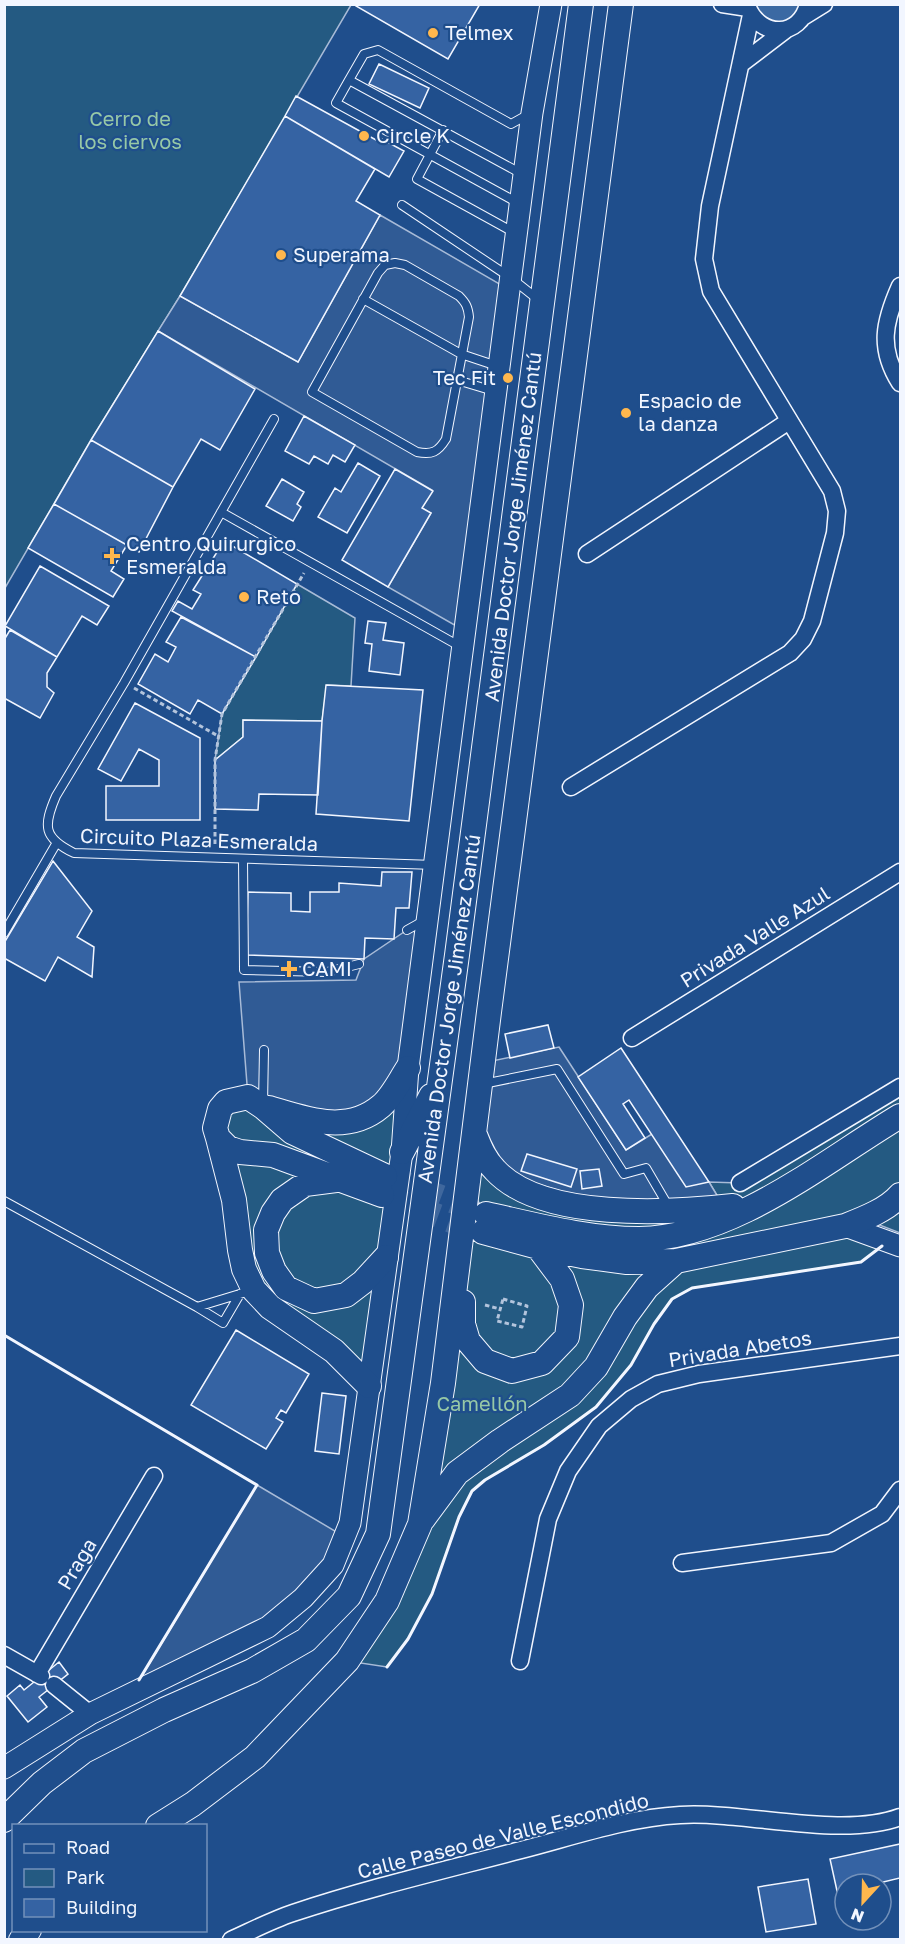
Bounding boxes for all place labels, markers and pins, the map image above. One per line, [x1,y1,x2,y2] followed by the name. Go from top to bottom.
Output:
[445,20,514,44] place label: Telmex
[426,26,440,40] marker: Telmex
[376,123,450,147] place label: Circle K
[357,129,371,143] marker: Circle K
[293,242,390,266] place label: Superama
[274,248,288,262] marker: Superama
[433,365,496,389] place label: Tec Fit
[501,371,515,385] marker: Tec Fit
[638,388,742,435] place label: Espacio de la danza
[619,406,633,420] marker: Espacio de la danza
[126,531,296,578] place label: Centro Quirurgico Esmeralda
[103,547,121,565] marker: Centro Quirurgico Esmeralda
[256,584,301,608] place label: Reto
[237,590,251,604] marker: Reto
[302,956,352,980] place label: CAMI
[280,960,298,978] marker: CAMI

